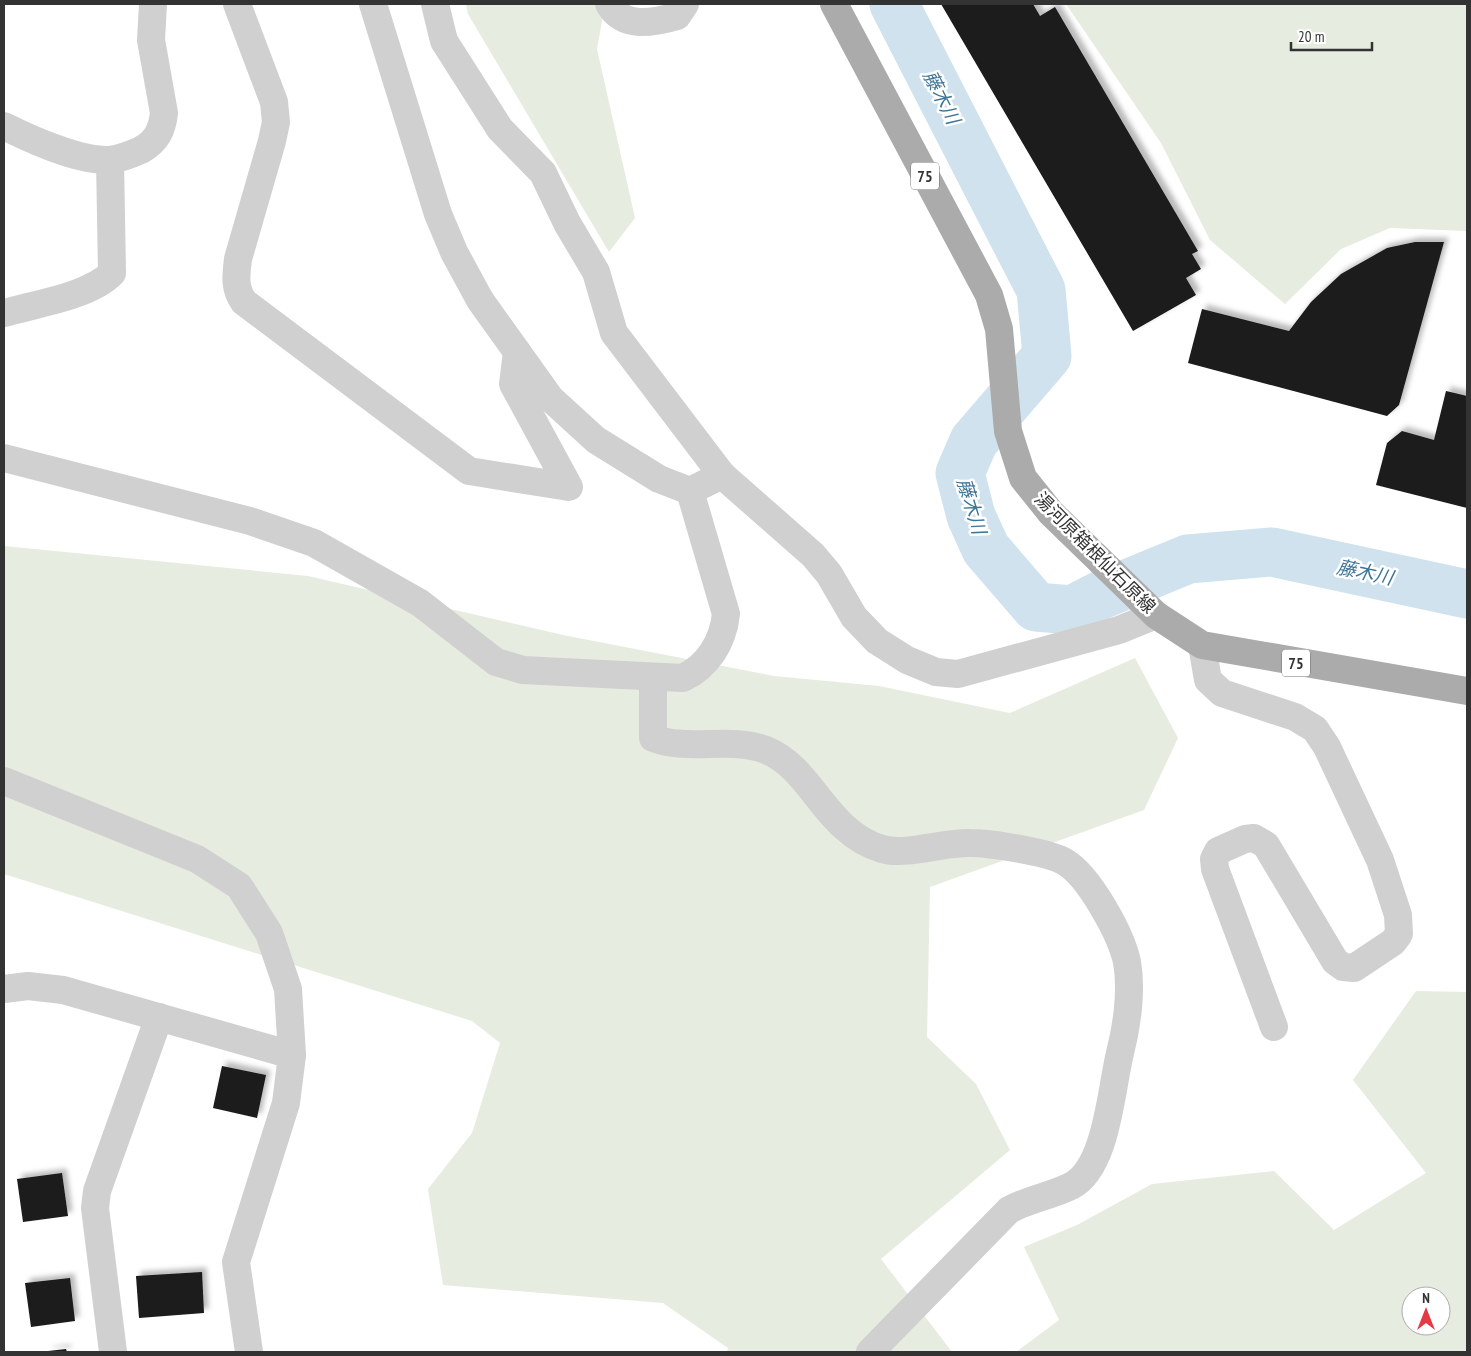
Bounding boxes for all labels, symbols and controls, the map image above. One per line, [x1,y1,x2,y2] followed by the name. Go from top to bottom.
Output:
[1291,20,1372,52] scale bar
[1298,27,1324,46] text: 20 m
[918,66,967,130] water label: 藤木川
[911,162,939,190] road number: 75
[952,475,992,539] water label: 藤木川
[1030,487,1161,618] street label: 湯河原箱根仙石原線
[1335,554,1397,590] water label: 藤木川
[1282,650,1310,676] road number: 75
[1401,1286,1451,1336] north arrow
[1422,1289,1430,1307] text: N

